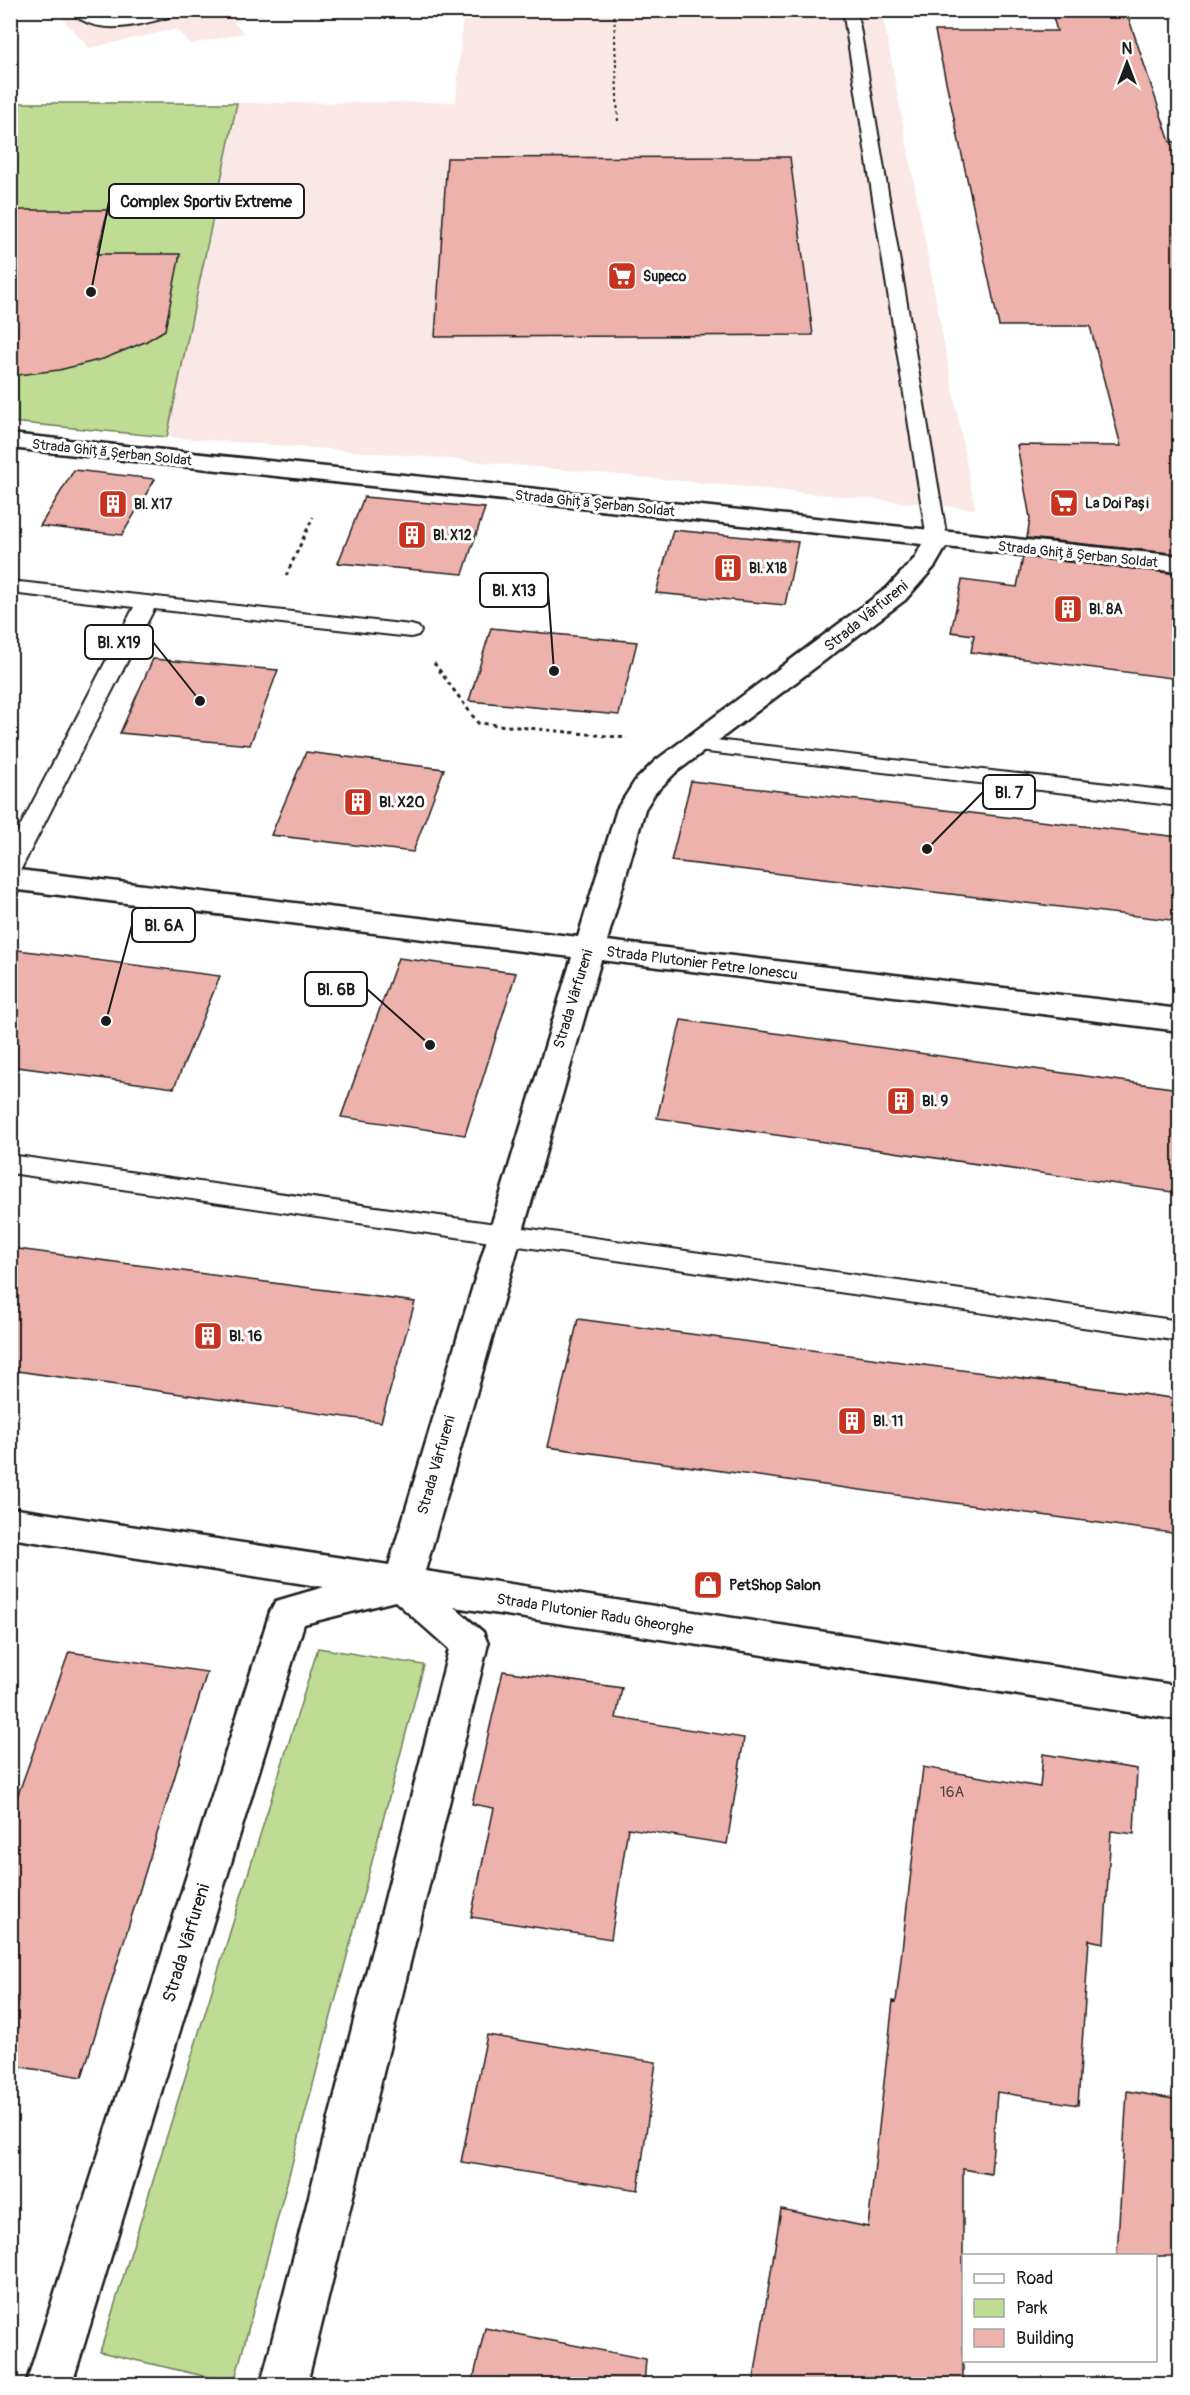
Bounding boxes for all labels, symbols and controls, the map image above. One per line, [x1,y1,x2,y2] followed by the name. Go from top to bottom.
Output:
[1097,33,1157,93] north arrow
[1122,39,1133,59] text: N
[109,184,304,218] callout: Complex Sportiv Extreme
[120,192,293,212] text: Complex Sportiv Extreme
[606,260,638,292] supermarket icon: Supeco
[643,268,687,285] place label: Supeco
[31,436,193,469] street label: Strada Ghiță Șerban Soldat
[514,487,676,520] street label: Strada Ghiță Șerban Soldat
[1048,487,1080,519] supermarket icon: La Doi Pași
[97,488,129,520] building icon: Bl. X17
[1085,495,1149,512] place label: La Doi Pași
[134,496,173,513] place label: Bl. X17
[396,519,428,551] building icon: Bl. X12
[433,527,472,544] place label: Bl. X12
[997,538,1159,571] street label: Strada Ghiță Șerban Soldat
[712,552,744,584] building icon: Bl. X18
[749,560,787,577] place label: Bl. X18
[480,573,548,607] callout: Bl. X13
[821,577,912,656] street label: Strada Vârfureni
[492,581,536,601] text: Bl. X13
[1052,593,1084,625] building icon: Bl. 8A
[1089,601,1123,618] place label: Bl. 8A
[85,625,153,659] callout: Bl. X19
[97,633,141,653] text: Bl. X19
[983,775,1035,809] callout: Bl. 7
[995,783,1024,803] text: Bl. 7
[342,786,374,818] building icon: Bl. X20
[379,793,425,812] place label: Bl. X20
[132,908,195,942] callout: Bl. 6A
[144,916,184,936] text: Bl. 6A
[605,942,799,985] street label: Strada Plutonier Petre Ionescu
[549,947,598,1051] street label: Strada Vârfureni
[305,972,367,1006] callout: Bl. 6B
[317,980,355,1000] text: Bl. 6B
[885,1085,917,1117] building icon: Bl. 9
[922,1092,949,1111] place label: Bl. 9
[192,1320,224,1352] building icon: Bl. 16
[229,1327,262,1346] place label: Bl. 16
[836,1405,868,1437] building icon: Bl. 11
[873,1412,903,1431] place label: Bl. 11
[413,1413,460,1517] street label: Strada Vârfureni
[692,1569,724,1601] shop icon: PetShop Salon
[729,1576,821,1595] place label: PetShop Salon
[495,1590,695,1640] street label: Strada Plutonier Radu Gheorghe
[940,1783,964,1802] house number: 16A
[158,1881,215,2005] street label: Strada Vârfureni
[962,2254,1157,2362] legend
[1016,2267,1053,2290] text: Road
[1016,2297,1048,2320] text: Park
[1016,2327,1074,2350] text: Building

